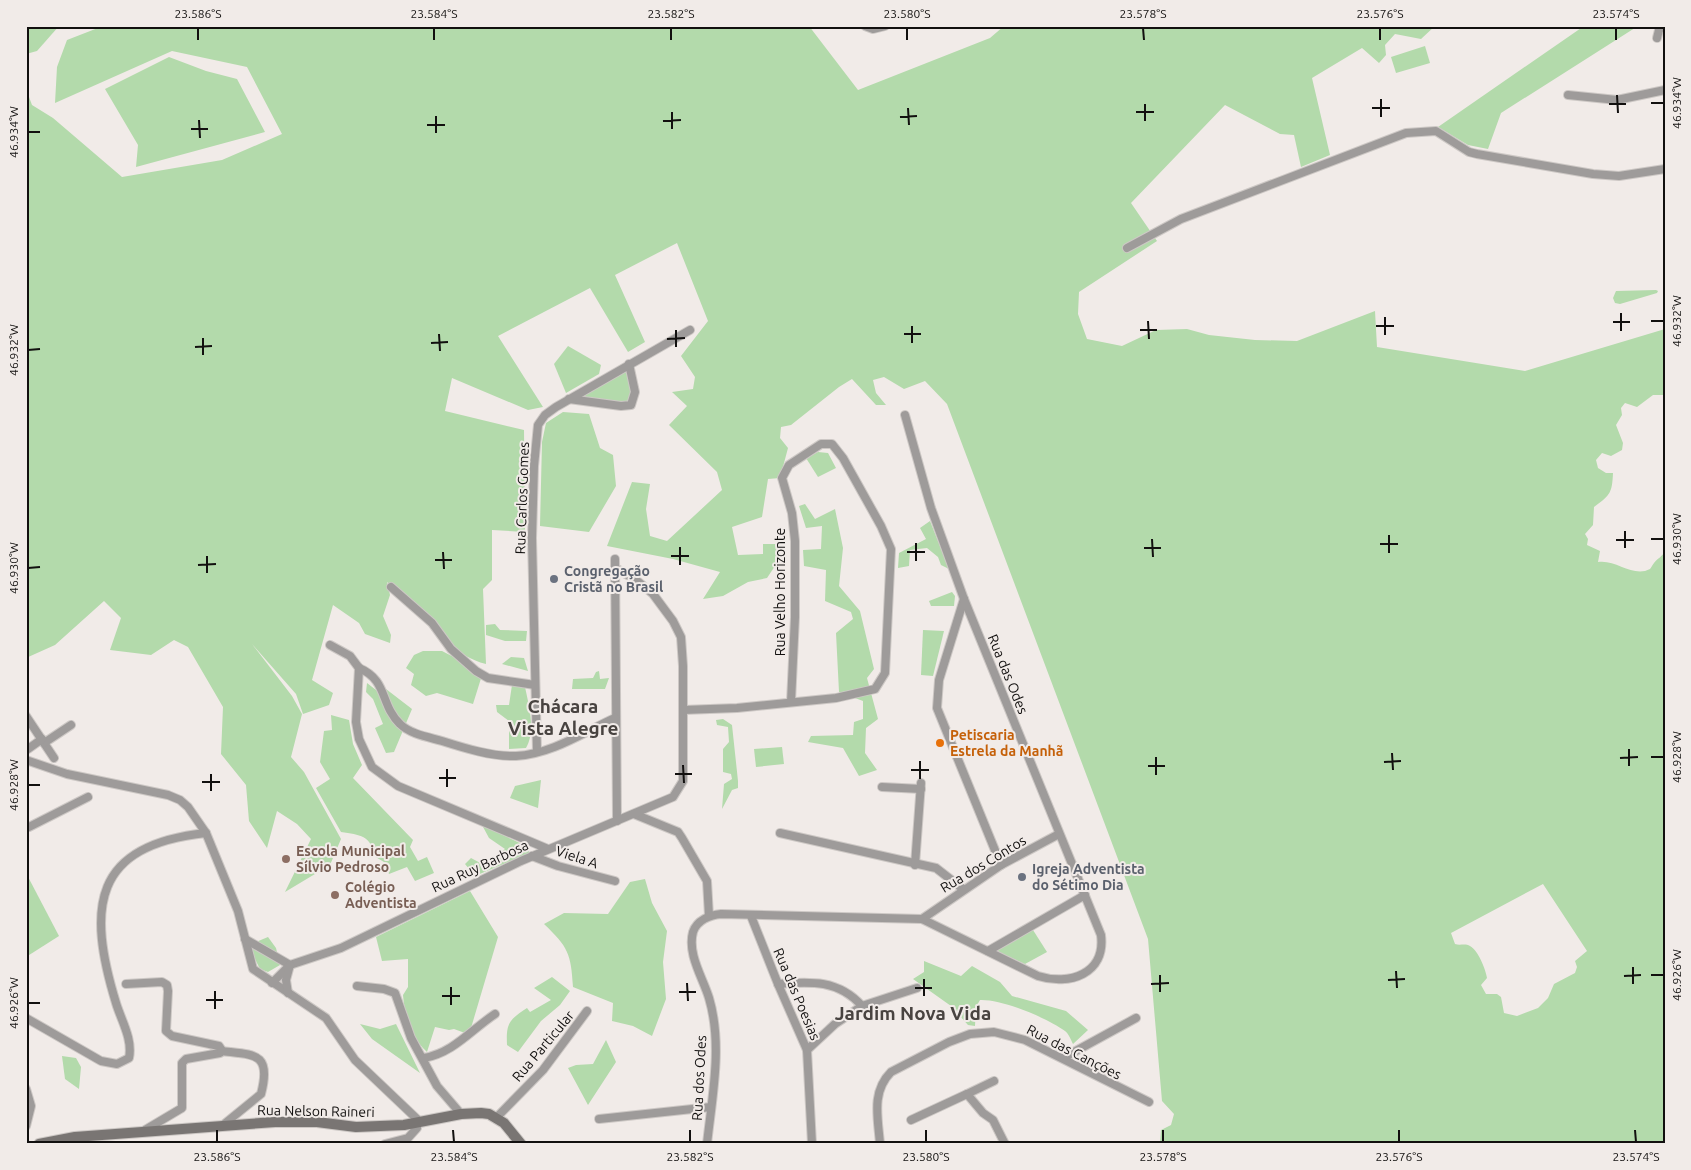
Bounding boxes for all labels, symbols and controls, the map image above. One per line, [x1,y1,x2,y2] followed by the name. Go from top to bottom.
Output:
[175,7,221,20] text: 23.586°S
[411,7,457,20] text: 23.584°S
[648,7,694,20] text: 23.582°S
[884,7,930,20] text: 23.580°S
[1120,7,1166,20] text: 23.578°S
[1357,7,1403,20] text: 23.576°S
[1593,7,1639,20] text: 23.574°S
[1670,77,1683,129] text: 46.934°W
[7,106,20,158] text: 46.934°W
[1670,295,1683,347] text: 46.932°W
[7,324,20,376] text: 46.932°W
[512,441,532,555] street label: Rua Carlos Gomes
[1670,513,1683,565] text: 46.930°W
[772,528,788,656] street label: Rua Velho Horizonte
[7,542,20,594] text: 46.930°W
[564,563,663,595] place label: Congregação Cristã no Brasil
[548,573,560,585] marker: Congregação Cristã no Brasil
[985,632,1031,716] street label: Rua das Odes
[508,695,618,739] district label: Chácara Vista Alegre
[950,727,1063,759] place label: Petiscaria Estrela da Manhã
[1670,731,1683,783] text: 46.928°W
[934,737,946,749] marker: Petiscaria Estrela da Manhã
[7,759,20,811] text: 46.928°W
[937,832,1029,896] street label: Rua dos Contos
[429,837,531,895] street label: Rua Ruy Barbosa
[296,843,405,875] place label: Escola Municipal Sílvio Pedroso
[554,843,600,871] street label: Viela A
[280,853,292,865] marker: Escola Municipal Sílvio Pedroso
[1032,861,1145,893] place label: Igreja Adventista do Sétimo Dia
[1016,871,1028,883] marker: Igreja Adventista do Sétimo Dia
[345,879,417,911] place label: Colégio Adventista
[329,889,341,901] marker: Colégio Adventista
[770,945,824,1043] street label: Rua das Poesias
[1670,949,1683,1001] text: 46.926°W
[7,977,20,1029] text: 46.926°W
[835,1002,991,1024] district label: Jardim Nova Vida
[509,1007,578,1085] street label: Rua Particular
[1024,1021,1124,1083] street label: Rua das Canções
[689,1035,709,1121] street label: Rua dos Odes
[257,1102,375,1120] street label: Rua Nelson Raineri
[194,1150,240,1163] text: 23.586°S
[431,1150,477,1163] text: 23.584°S
[667,1150,713,1163] text: 23.582°S
[903,1150,949,1163] text: 23.580°S
[1140,1150,1186,1163] text: 23.578°S
[1376,1150,1422,1163] text: 23.576°S
[1613,1150,1659,1163] text: 23.574°S

